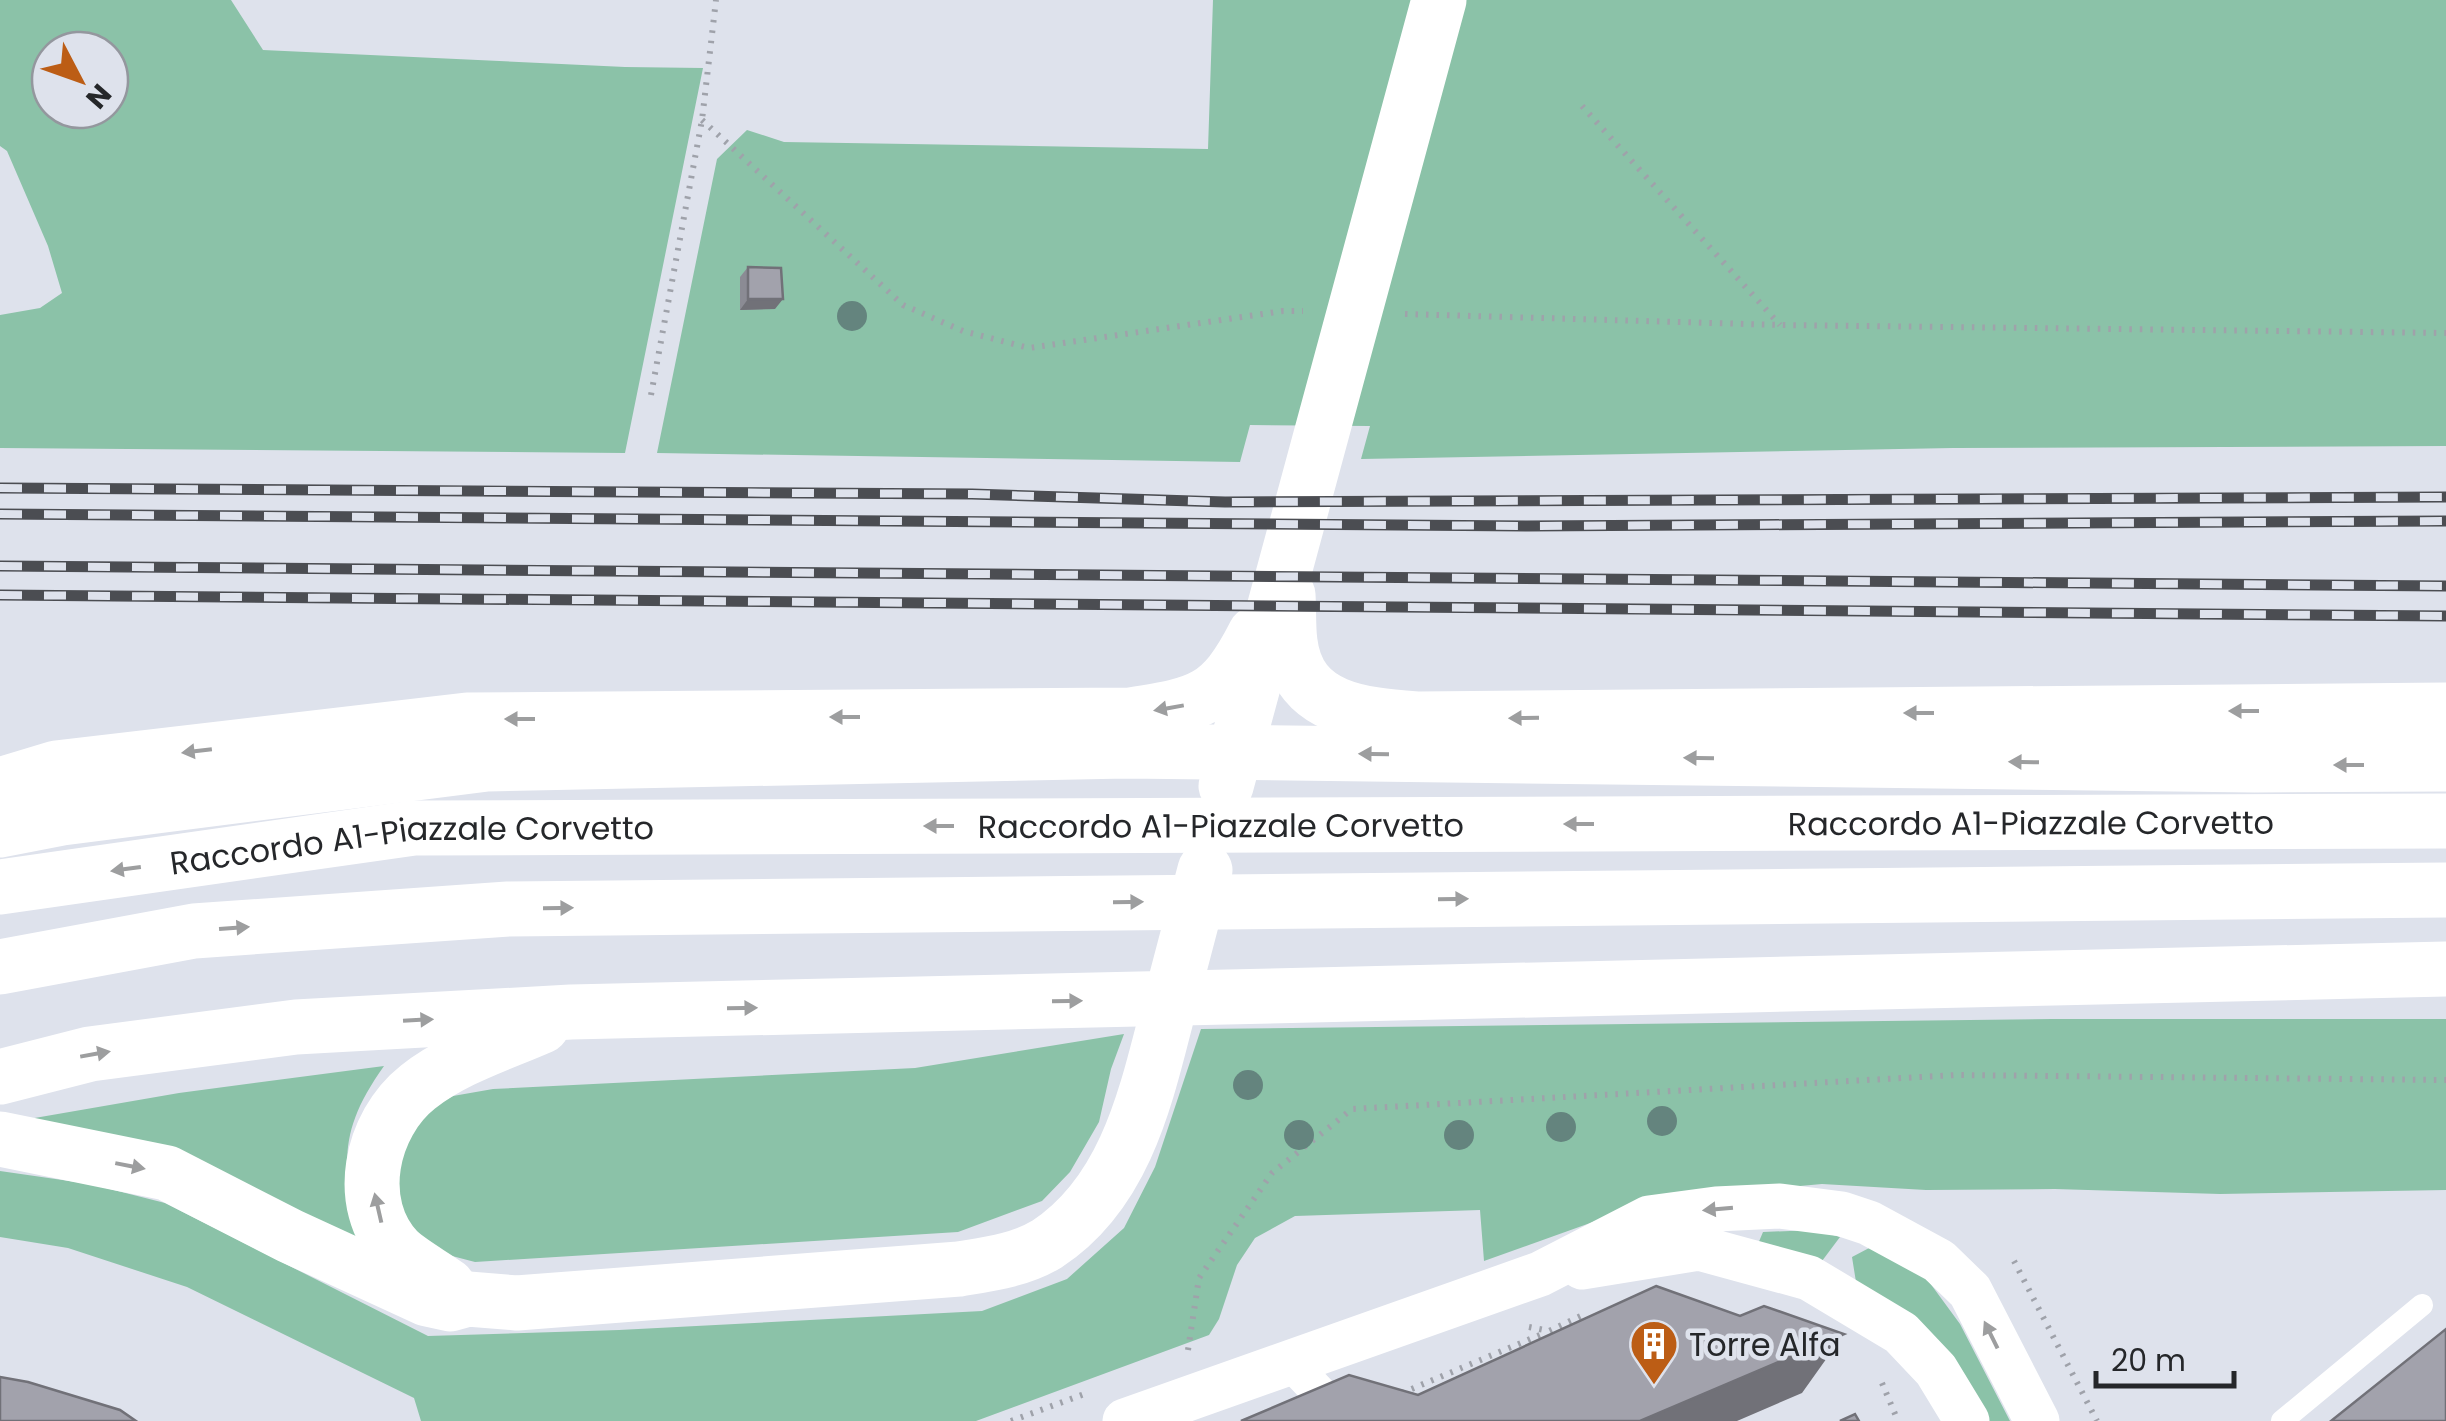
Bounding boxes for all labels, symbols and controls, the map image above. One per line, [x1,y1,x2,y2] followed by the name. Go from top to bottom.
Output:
[30,30,130,130] north arrow
[77,75,120,117] text: N
[1153,701,1184,716] one-way arrow
[2227,703,2259,719] one-way arrow
[1902,705,1934,721] one-way arrow
[828,709,860,725] one-way arrow
[1507,710,1539,726] one-way arrow
[503,711,535,727] one-way arrow
[180,743,212,759] one-way arrow
[1357,746,1389,762] one-way arrow
[1682,750,1714,766] one-way arrow
[2007,754,2039,770] one-way arrow
[2332,757,2364,773] one-way arrow
[1788,799,2274,846] street label: Raccordo A1-Piazzale Corvetto
[978,802,1464,849] street label: Raccordo A1-Piazzale Corvetto
[167,805,654,885] street label: Raccordo A1-Piazzale Corvetto
[1562,816,1594,832] one-way arrow
[922,818,954,834] one-way arrow
[110,861,142,877] one-way arrow
[1438,891,1470,907] one-way arrow
[1113,894,1145,910] one-way arrow
[543,900,575,916] one-way arrow
[219,920,250,936] one-way arrow
[1052,992,1084,1008] one-way arrow
[727,1000,759,1016] one-way arrow
[402,1012,434,1028] one-way arrow
[80,1046,111,1061] one-way arrow
[115,1158,146,1174] one-way arrow
[370,1192,385,1223] one-way arrow
[1701,1202,1733,1218] one-way arrow
[1628,1318,1680,1386] building icon: Torre Alfa
[1983,1320,2000,1349] one-way arrow
[1689,1322,1841,1367] place label: Torre Alfa
[2096,1326,2234,1388] scale bar
[2111,1339,2186,1382] text: 20 m

